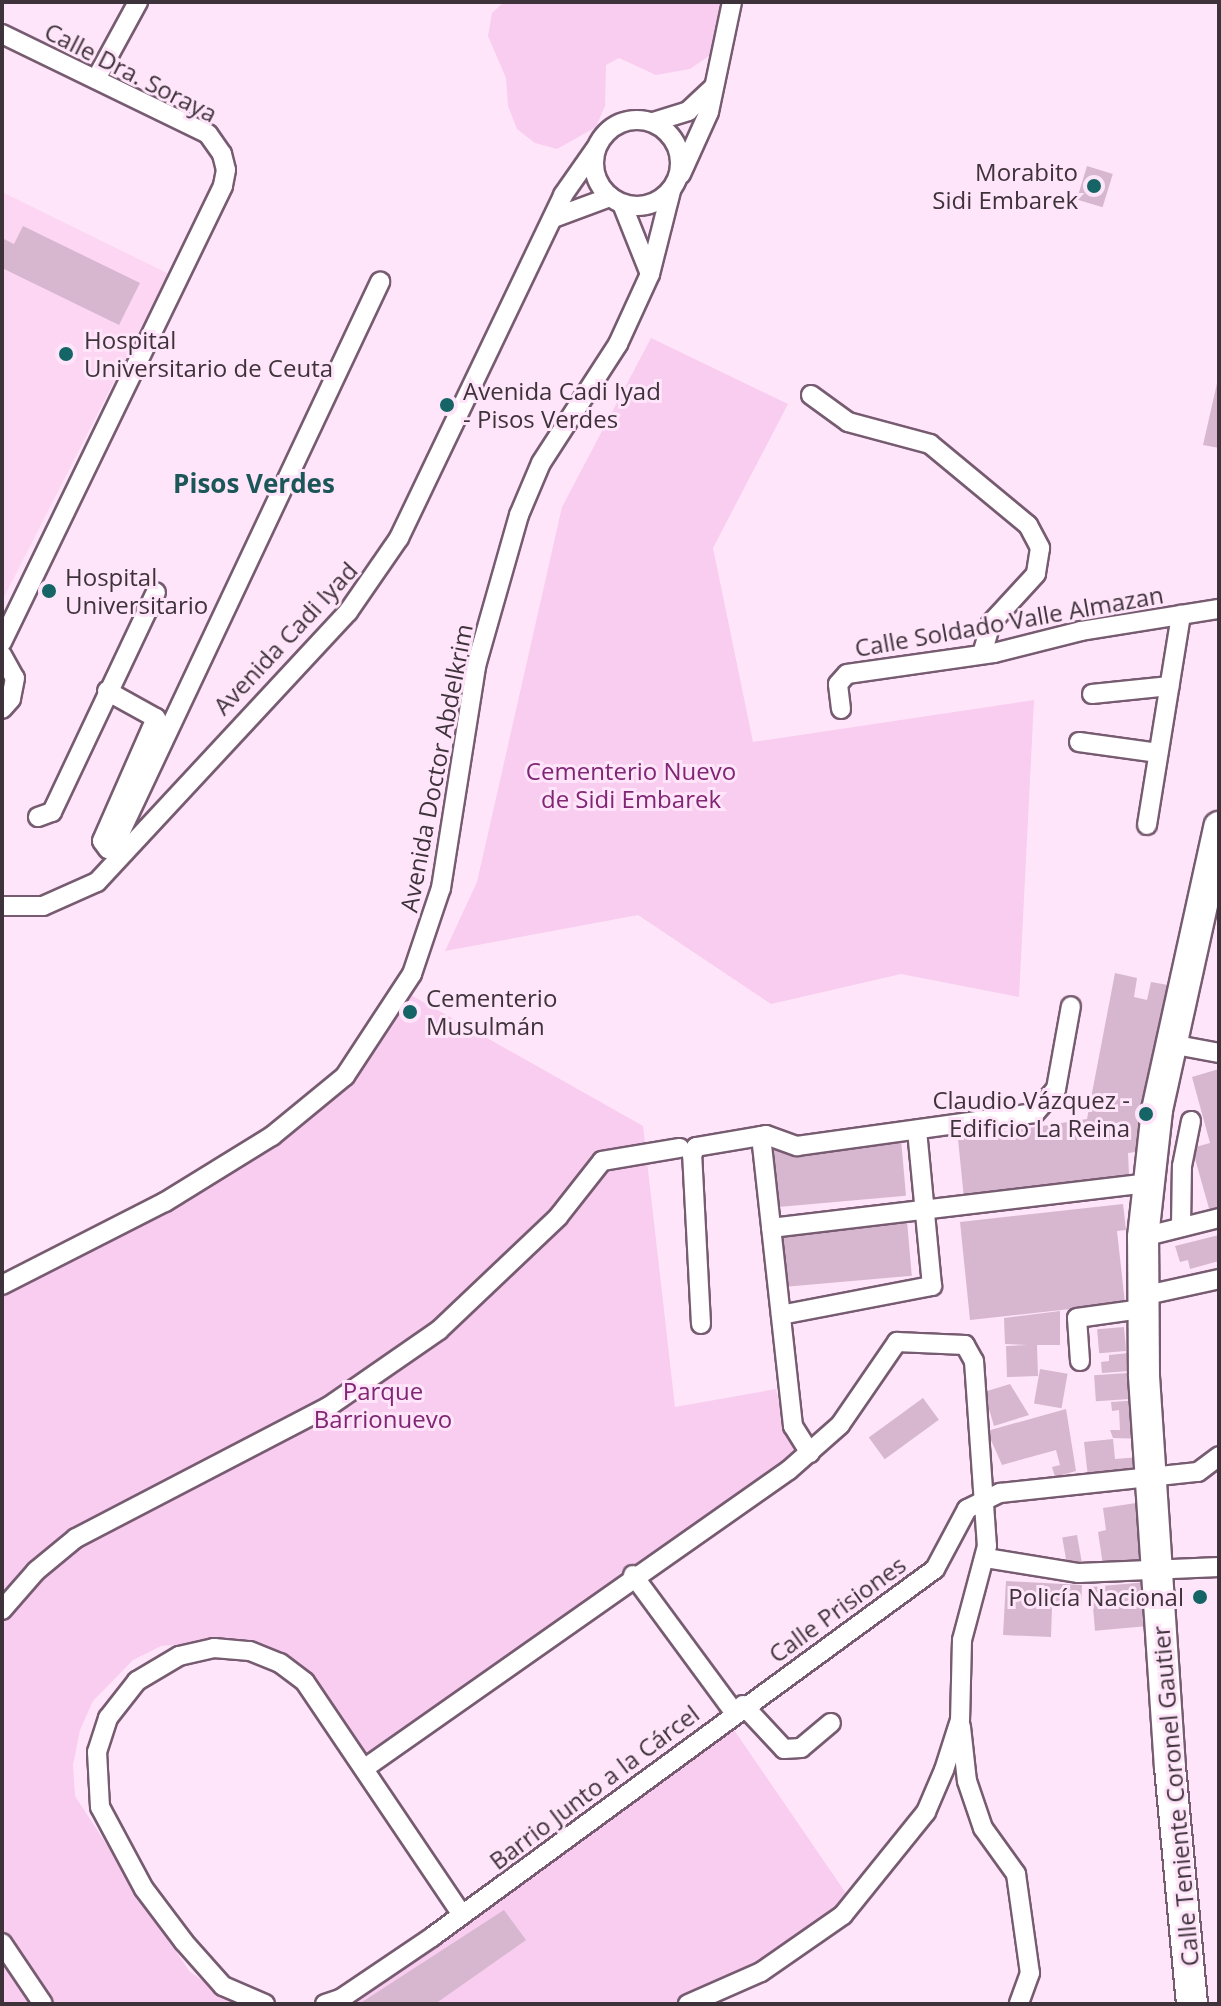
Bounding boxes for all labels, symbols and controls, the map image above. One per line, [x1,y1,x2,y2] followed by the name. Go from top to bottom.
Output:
[40,16,222,128] street label: Calle Dra. Soraya
[932,158,1078,214] place label: Morabito Sidi Embarek
[1085,177,1103,195] marker: Morabito Sidi Embarek
[84,326,333,382] place label: Hospital Universitario de Ceuta
[55,343,77,365] marker: Hospital Universitario de Ceuta
[463,377,661,433] place label: Avenida Cadi Iyad - Pisos Verdes
[438,396,456,414] marker: Avenida Cadi Iyad - Pisos Verdes
[173,468,335,500] district label: Pisos Verdes
[207,556,363,720] street label: Avenida Cadi Iyad
[65,563,208,619] place label: Hospital Universitario
[852,580,1166,662] street label: Calle Soldado Valle Almazan
[40,582,58,600] marker: Hospital Universitario
[394,622,478,914] street label: Avenida Doctor Abdelkrim
[526,757,736,813] park label: Cementerio Nuevo de Sidi Embarek
[426,984,557,1040] place label: Cementerio Musulmán
[401,1003,419,1021] marker: Cementerio Musulmán
[932,1086,1130,1142] place label: Claudio Vázquez - Edificio La Reina
[1137,1105,1155,1123] marker: Claudio Vázquez - Edificio La Reina
[314,1377,452,1433] park label: Parque Barrionuevo
[763,1550,911,1668] street label: Calle Prisiones
[1008,1583,1184,1611] place label: Policía Nacional
[1191,1588,1209,1606] marker: Policía Nacional
[1146,1624,1204,1968] street label: Calle Teniente Coronel Gautier
[484,1699,704,1875] street label: Barrio Junto a la Cárcel

